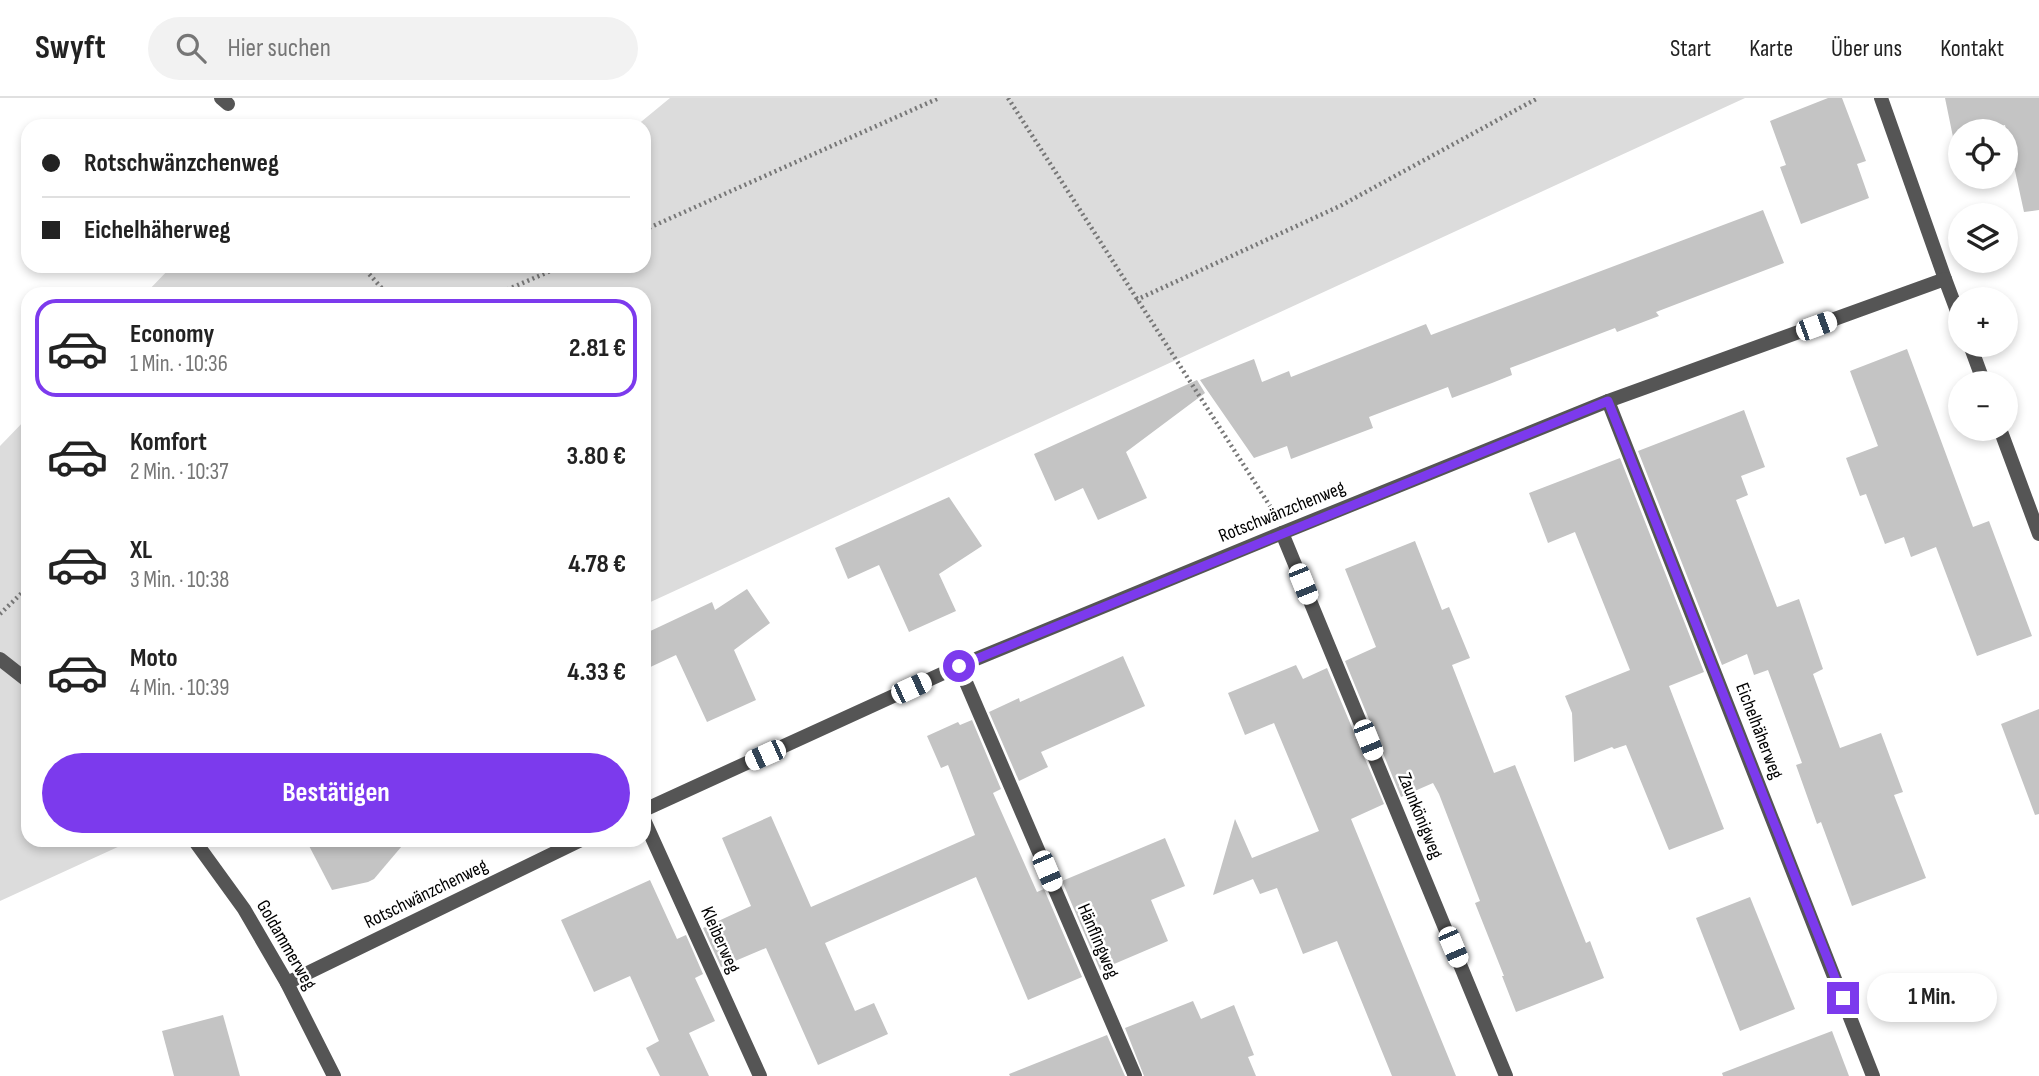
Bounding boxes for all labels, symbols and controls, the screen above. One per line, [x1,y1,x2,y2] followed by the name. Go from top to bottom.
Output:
[148,17,638,80] search box
[35,28,106,68] text: Swyft
[172,29,210,67] icon: search
[228,33,331,64] text: Hier suchen
[1670,34,1711,63] text: Start
[1749,34,1793,63] text: Karte
[1831,34,1902,63] text: Über uns
[1940,34,2004,63] text: Kontakt
[1948,119,2018,441] map controls
[1948,119,2018,189] button: locate
[84,148,279,179] text: Rotschwänzchenweg
[1948,203,2018,273] button: layers
[84,215,230,246] text: Eichelhäherweg
[1948,287,2018,357] button: +
[1793,309,1840,343] car
[46,317,109,380] icon: car
[130,319,214,350] text: Economy
[569,333,626,364] text: 2.81 €
[130,350,228,378] text: 1 Min. · 10:36
[1948,371,2018,441] button: −
[46,425,109,488] icon: car
[130,427,207,458] text: Komfort
[567,441,626,472] text: 3.80 €
[130,458,228,486] text: 2 Min. · 10:37
[1215,476,1349,548] street label: Rotschwänzchenweg
[46,533,109,596] icon: car
[130,535,152,566] text: XL
[568,549,626,580] text: 4.78 €
[1286,561,1321,607] car
[130,566,229,594] text: 3 Min. · 10:38
[46,641,109,704] icon: car
[130,643,178,674] text: Moto
[943,650,975,682] route start
[567,657,626,688] text: 4.33 €
[888,670,935,706] car
[130,674,230,702] text: 4 Min. · 10:39
[1730,680,1788,783] street label: Eichelhäherweg
[1351,717,1386,763] car
[742,737,789,773] car
[42,753,630,833] button: Bestätigen
[1392,770,1448,863] street label: Zaunkönigweg
[1030,848,1065,894] car
[361,854,492,934] street label: Rotschwänzchenweg
[251,896,321,994] street label: Goldammerweg
[1072,900,1124,982] street label: Hänflingweg
[695,903,745,977] street label: Kleiberweg
[1436,924,1471,970] car
[1868,974,1997,1023] callout: 1 Min.
[1827,982,1859,1014] route end
[1908,983,1956,1011] text: 1 Min.

